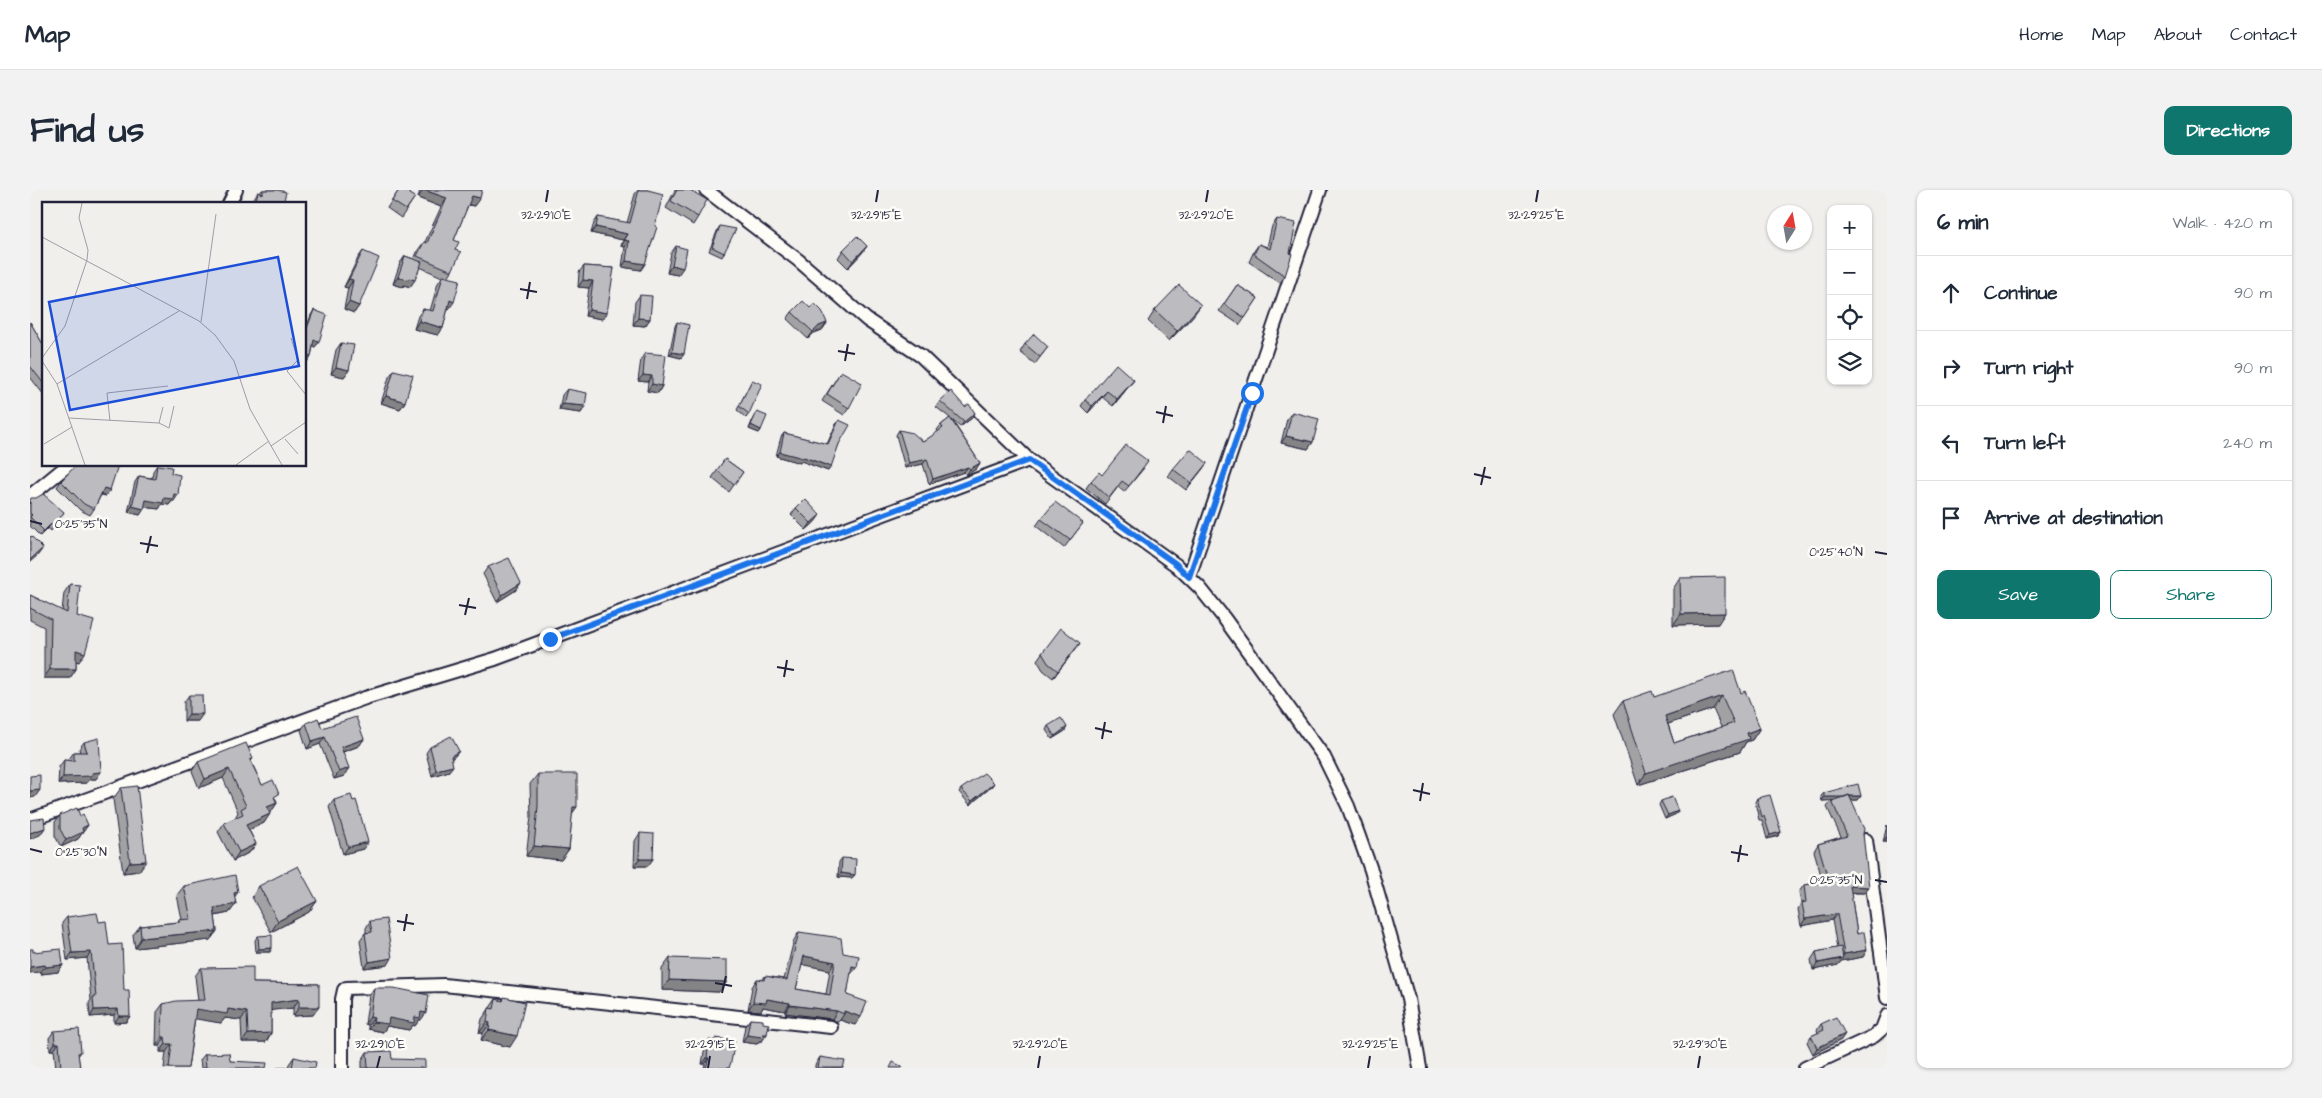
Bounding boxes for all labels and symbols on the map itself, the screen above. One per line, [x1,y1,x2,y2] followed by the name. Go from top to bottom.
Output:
[42,202,306,466] inset map
[1767,205,1812,250] north arrow
[521,207,571,224] text: 32°29'10"E
[850,207,902,224] text: 32°29'15"E
[1178,207,1234,224] text: 32°29'20"E
[1508,207,1564,224] text: 32°29'25"E
[1241,382,1264,405] route start
[55,516,108,533] text: 0°25'35"N
[1809,544,1863,561] text: 0°25'40"N
[539,628,562,651] route end
[55,844,107,861] text: 0°25'30"N
[1810,872,1863,889] text: 0°25'35"N
[355,1036,405,1053] text: 32°29'10"E
[684,1036,736,1053] text: 32°29'15"E
[1012,1036,1068,1053] text: 32°29'20"E
[1342,1036,1398,1053] text: 32°29'25"E
[1673,1036,1727,1053] text: 32°29'30"E

